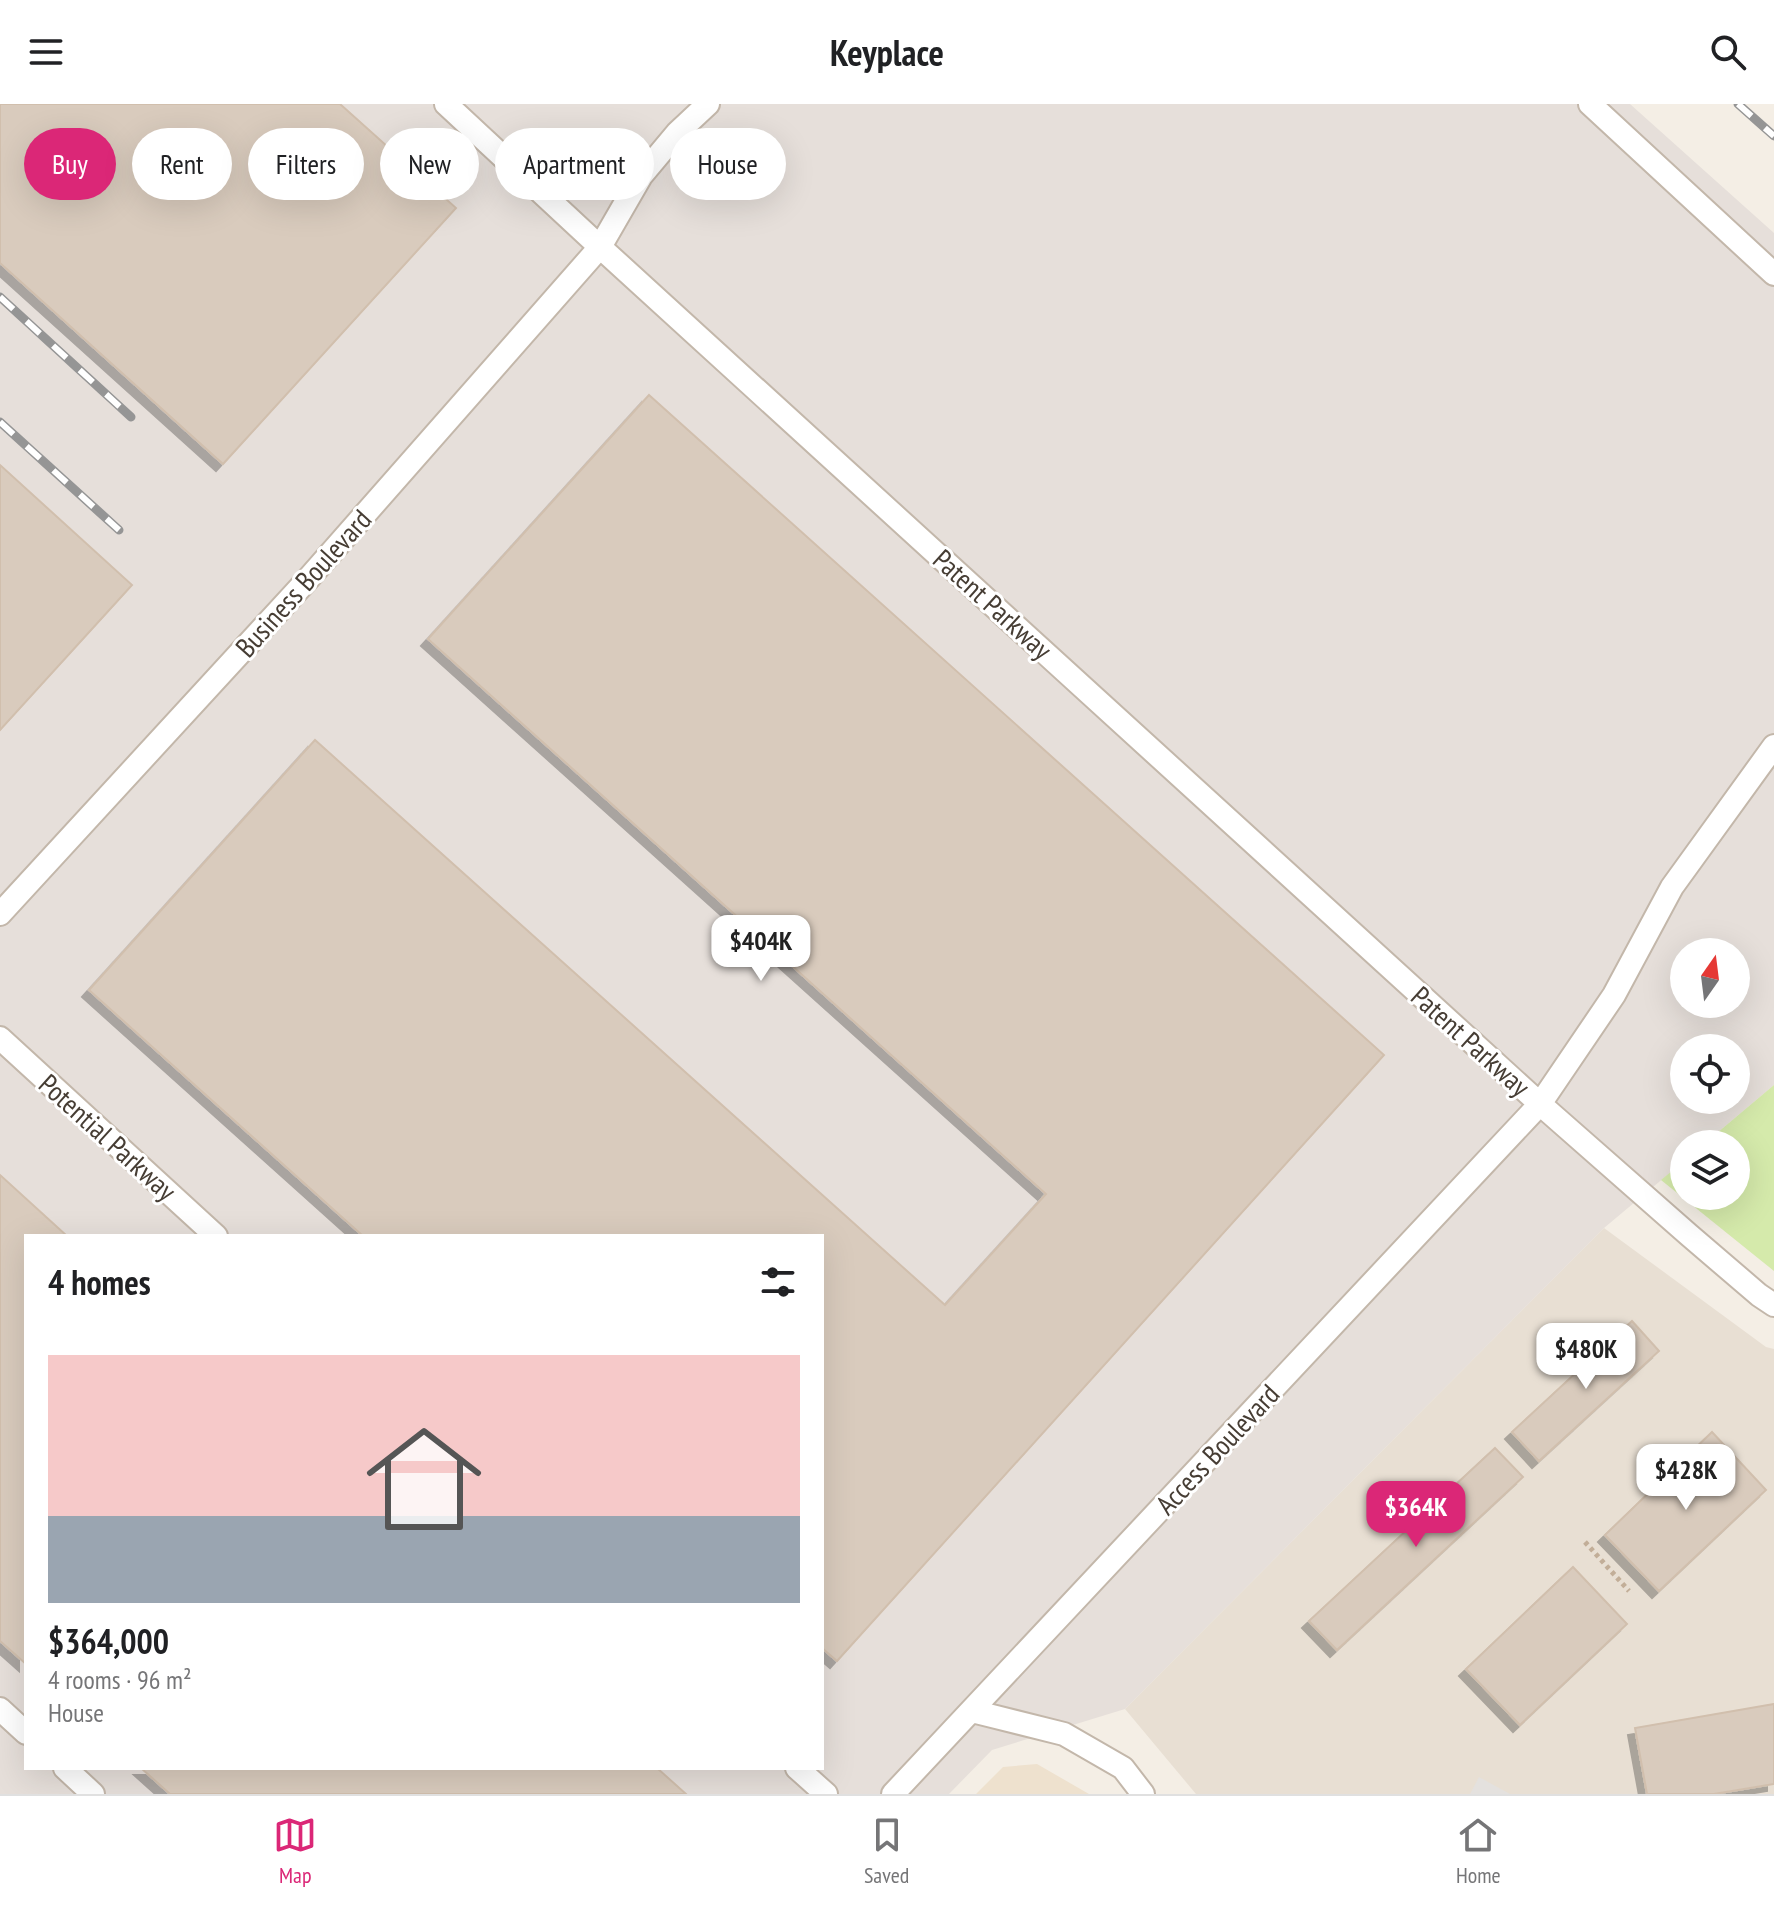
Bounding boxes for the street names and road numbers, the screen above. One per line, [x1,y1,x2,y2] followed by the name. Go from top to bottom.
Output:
[227,501,379,665] street label: Business Boulevard
[926,541,1061,668] street label: Patent Parkway
[1404,978,1539,1105] street label: Patent Parkway
[32,1066,185,1209] street label: Potential Parkway
[1147,1376,1287,1522] street label: Access Boulevard

